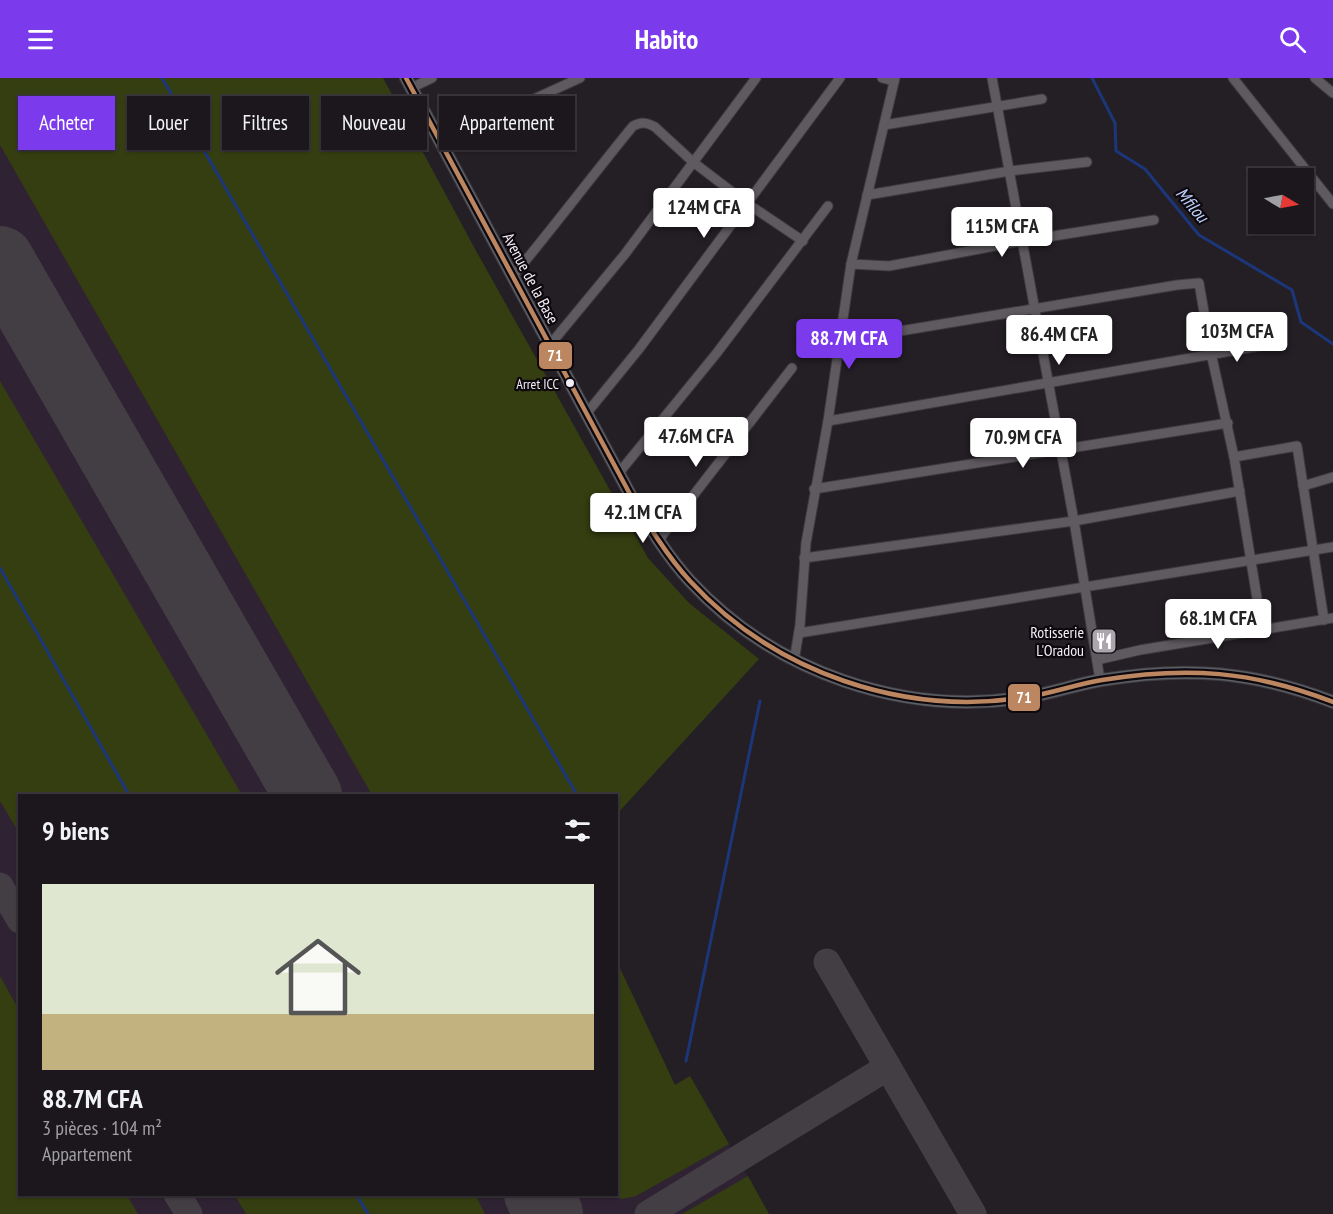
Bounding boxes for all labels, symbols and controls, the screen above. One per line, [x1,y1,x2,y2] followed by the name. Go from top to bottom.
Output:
[635,22,698,56] text: Habito
[24,23,57,56] icon: menu
[1276,23,1309,56] icon: search
[18,96,115,150] chip: Acheter
[127,96,210,150] chip: Louer
[222,96,309,150] chip: Filtres
[321,96,427,150] chip: Nouveau
[439,96,575,150] chip: Appartement
[1248,168,1314,234] north arrow
[1248,168,1314,234] map controls
[1171,182,1215,228] water label: Mfilou
[642,188,766,239] pin: 124M CFA
[667,194,741,220] text: 124M CFA
[940,207,1064,258] pin: 115M CFA
[965,213,1039,239] text: 115M CFA
[499,229,563,327] street label: Avenue de la Base
[1175,312,1299,363] pin: 103M CFA
[990,315,1128,366] pin: 86.4M CFA
[1200,318,1274,344] text: 103M CFA
[780,319,918,370] pin: 88.7M CFA
[1020,321,1098,347] text: 86.4M CFA
[810,325,888,351] text: 88.7M CFA
[538,341,573,370] line badge: 71
[547,345,563,365] text: 71
[516,375,560,393] place label: Arret ICC
[564,377,576,389] marker: Arret ICC
[627,417,765,468] pin: 47.6M CFA
[954,418,1092,469] pin: 70.9M CFA
[658,423,734,449] text: 47.6M CFA
[984,424,1062,450] text: 70.9M CFA
[574,493,712,544] pin: 42.1M CFA
[604,499,682,525] text: 42.1M CFA
[1149,599,1287,650] pin: 68.1M CFA
[1179,605,1257,631] text: 68.1M CFA
[1030,622,1084,660] place label: Rotisserie L'Oradou
[1089,626,1119,656] restaurant icon: Rotisserie L'Oradou
[1007,683,1041,712] line badge: 71
[1016,687,1032,707] text: 71
[42,814,109,847] text: 9 biens
[561,814,594,847] icon: filters
[264,923,372,1031] icon: home
[42,1082,143,1115] text: 88.7M CFA
[42,1115,162,1141] text: 3 pièces · 104 m²
[42,1141,132,1167] text: Appartement

